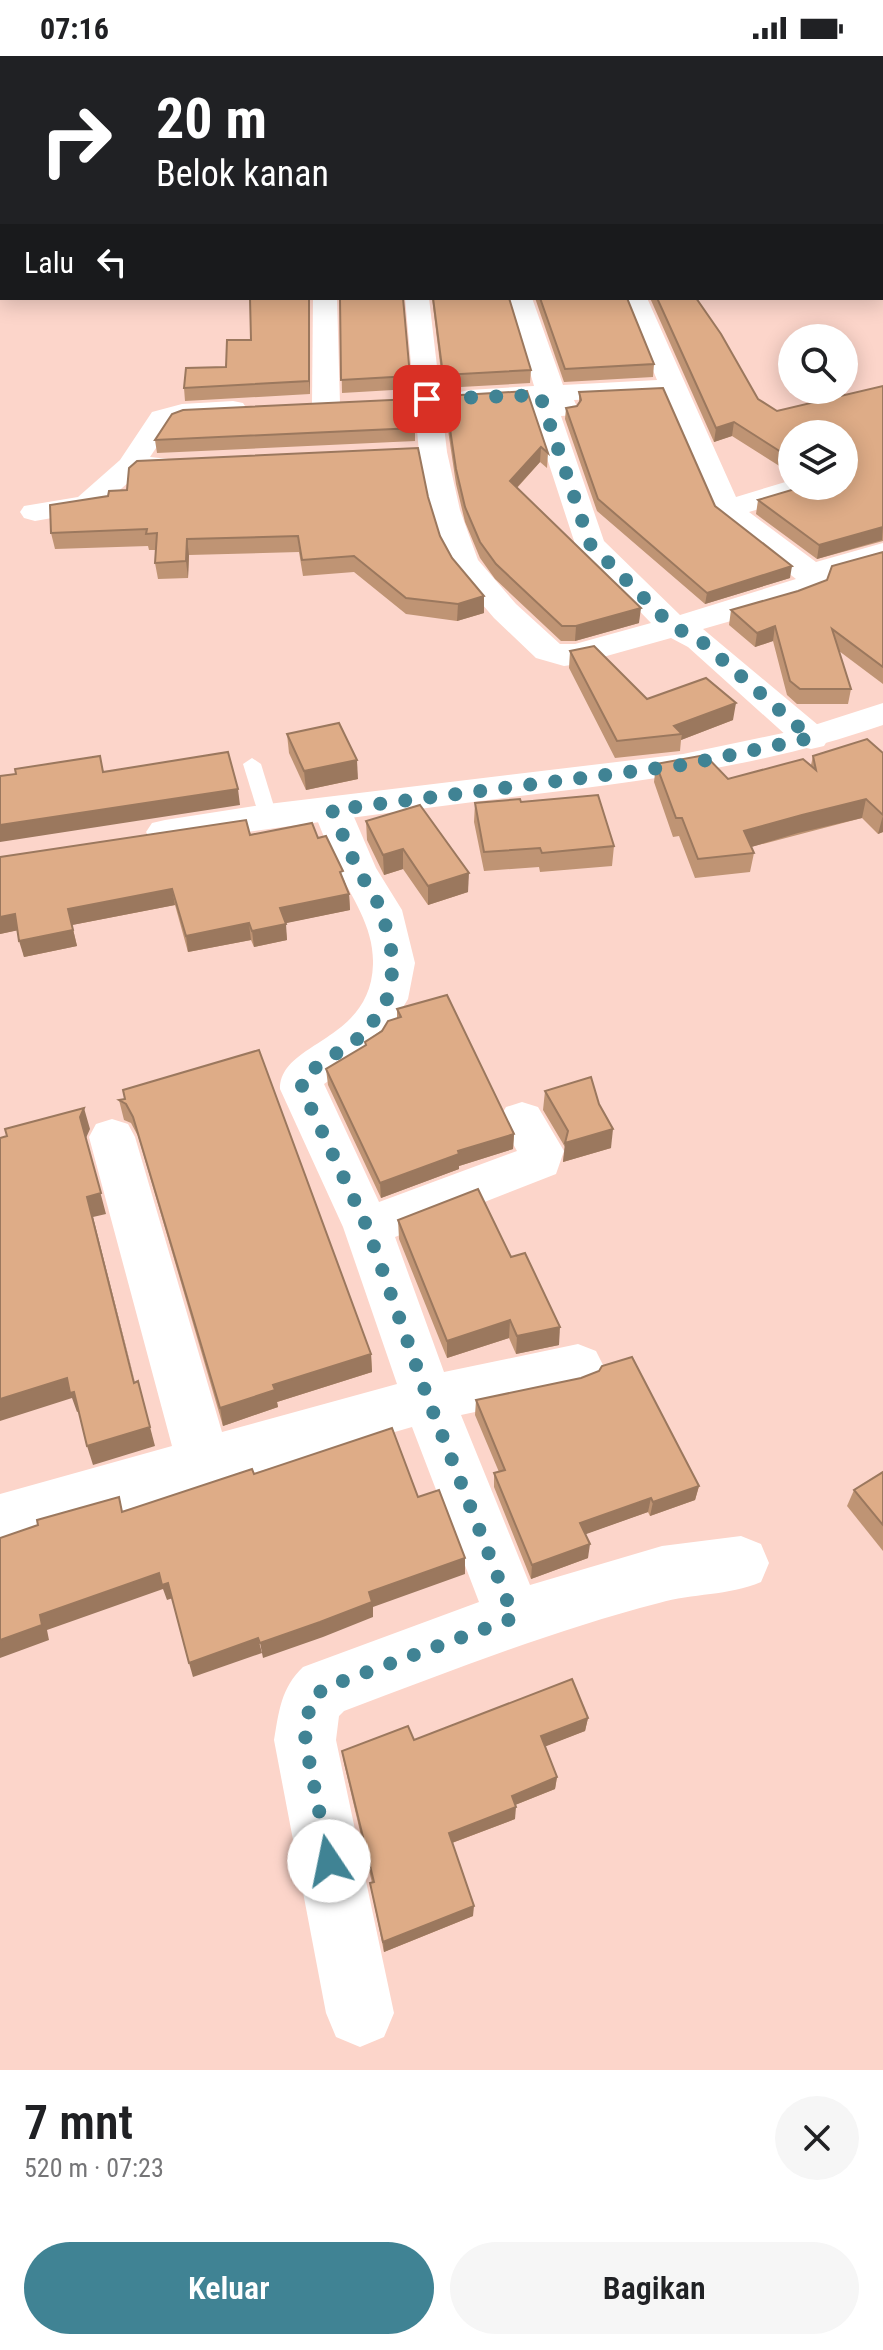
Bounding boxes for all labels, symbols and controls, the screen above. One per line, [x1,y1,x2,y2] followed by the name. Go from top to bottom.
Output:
[40,11,109,46] text: 07:16
[156,86,267,152] text: 20 m
[24,88,128,192] icon: right
[156,153,329,195] text: Belok kanan
[90,240,134,284] icon: left
[24,245,74,280] text: Lalu
[778,324,858,500] map controls
[778,324,858,404] button: search
[393,365,461,433] pin
[405,377,449,421] icon: arrive
[778,420,858,500] button: layers
[287,1819,371,1903] position arrow
[24,2094,133,2151] text: 7 mnt
[775,2096,859,2180] button: close
[24,2153,164,2183] text: 520 m · 07:23
[24,2242,434,2334] button: Keluar
[450,2242,859,2334] button: Bagikan

